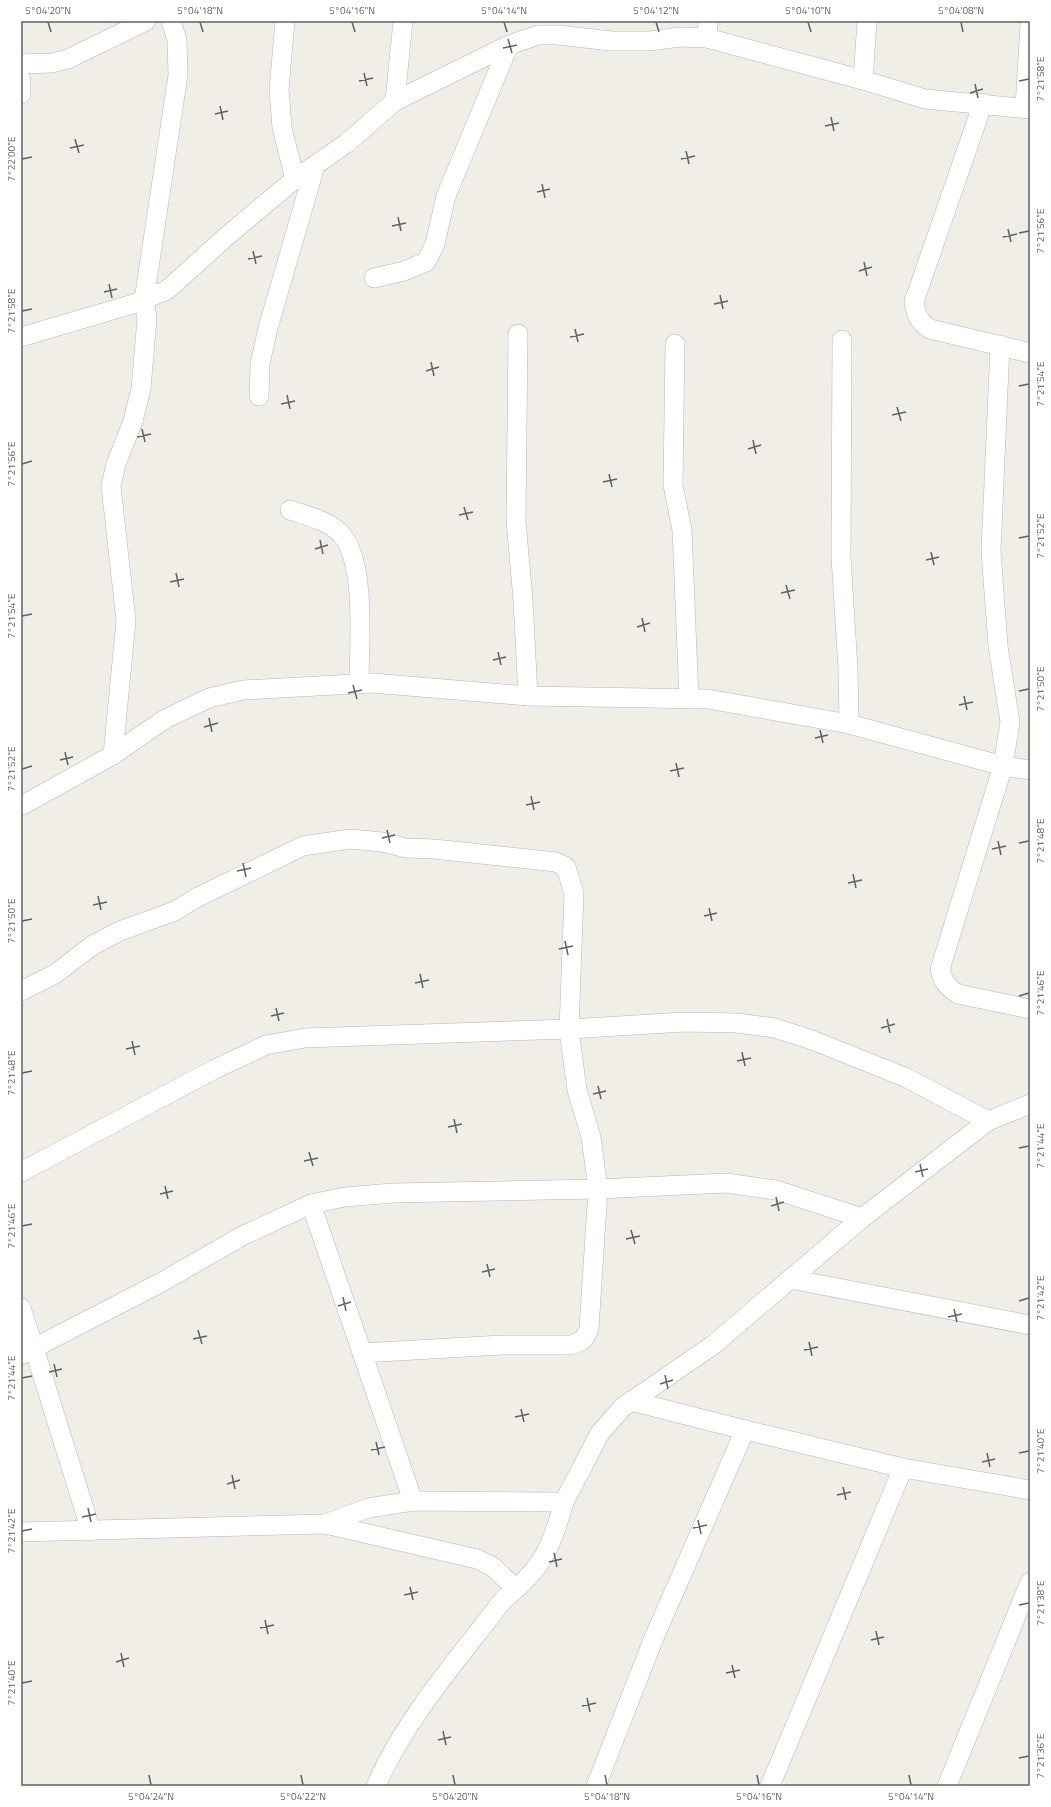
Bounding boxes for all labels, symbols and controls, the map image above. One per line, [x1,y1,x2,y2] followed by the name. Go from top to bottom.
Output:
[25,3,71,18] text: 5°04'20"N
[177,3,223,18] text: 5°04'18"N
[329,3,375,18] text: 5°04'16"N
[481,3,527,18] text: 5°04'14"N
[633,3,679,18] text: 5°04'12"N
[785,3,831,18] text: 5°04'10"N
[938,3,984,18] text: 5°04'08"N
[1033,56,1048,101] text: 7°21'58"E
[4,136,19,181] text: 7°22'00"E
[1033,208,1048,253] text: 7°21'56"E
[4,288,19,333] text: 7°21'58"E
[1033,361,1048,406] text: 7°21'54"E
[4,441,19,486] text: 7°21'56"E
[1033,513,1048,558] text: 7°21'52"E
[4,593,19,638] text: 7°21'54"E
[1033,666,1048,711] text: 7°21'50"E
[4,746,19,791] text: 7°21'52"E
[1033,818,1048,863] text: 7°21'48"E
[4,898,19,943] text: 7°21'50"E
[1033,970,1048,1015] text: 7°21'46"E
[4,1050,19,1095] text: 7°21'48"E
[1033,1123,1048,1168] text: 7°21'44"E
[4,1203,19,1248] text: 7°21'46"E
[1033,1275,1048,1320] text: 7°21'42"E
[4,1355,19,1400] text: 7°21'44"E
[1033,1428,1048,1473] text: 7°21'40"E
[4,1508,19,1553] text: 7°21'42"E
[1033,1580,1048,1625] text: 7°21'38"E
[4,1660,19,1705] text: 7°21'40"E
[1033,1733,1048,1778] text: 7°21'36"E
[128,1789,174,1804] text: 5°04'24"N
[280,1789,326,1804] text: 5°04'22"N
[432,1789,478,1804] text: 5°04'20"N
[584,1789,630,1804] text: 5°04'18"N
[736,1789,782,1804] text: 5°04'16"N
[888,1789,934,1804] text: 5°04'14"N

